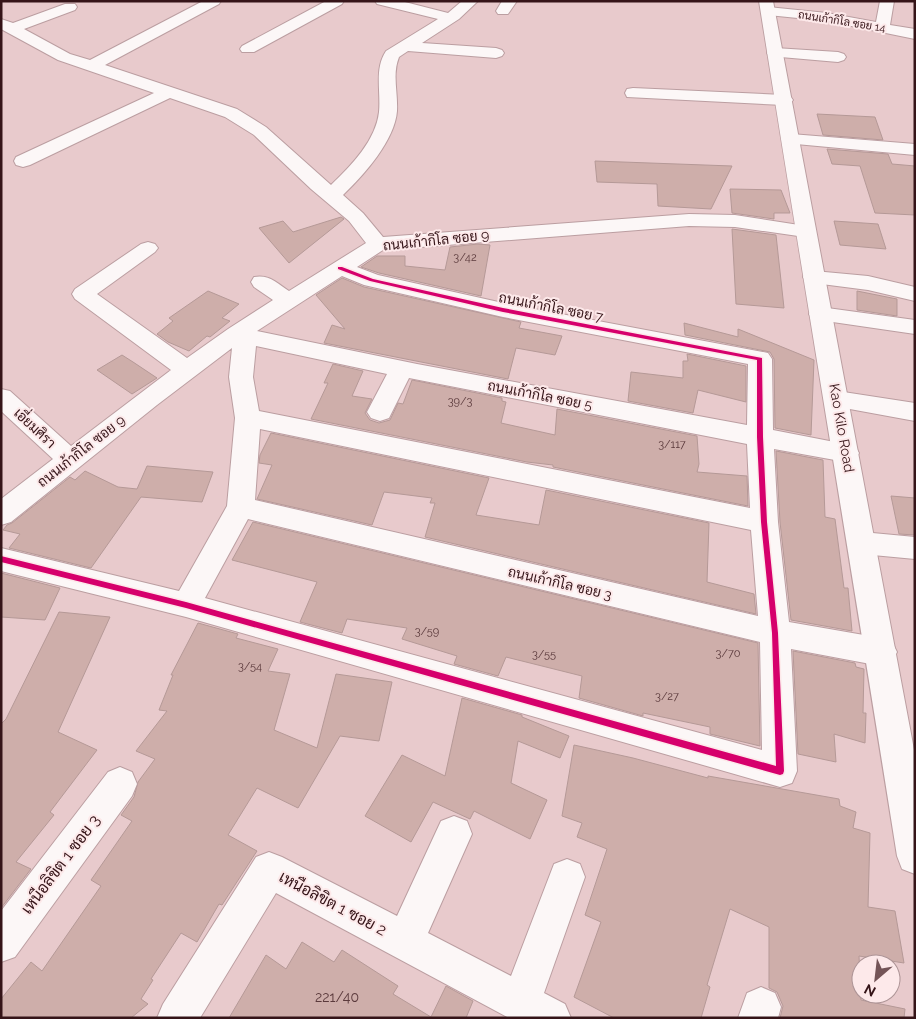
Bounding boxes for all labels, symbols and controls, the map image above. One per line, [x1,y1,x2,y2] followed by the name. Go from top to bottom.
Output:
[797,6,887,35] street label: ถนนเก้ากิโล ซอย 14
[382,225,490,254] street label: ถนนเก้ากิโล ซอย 9
[453,251,477,264] house number: 3/42
[497,288,605,325] street label: ถนนเก้ากิโล ซอย 7
[486,376,594,413] street label: ถนนเก้ากิโล ซอย 5
[826,382,858,474] street label: Kao Kilo Road
[448,395,472,408] house number: 39/3
[11,402,62,451] street label: เอี่ยมศิรา
[33,411,128,490] street label: ถนนเก้ากิโล ซอย 9
[658,438,686,451] house number: 3/117
[506,562,614,603] street label: ถนนเก้ากิโล ซอย 3
[415,625,439,638] house number: 3/59
[715,647,741,660] house number: 3/70
[532,648,556,661] house number: 3/55
[238,660,262,673] house number: 3/54
[655,690,679,703] house number: 3/27
[16,810,104,918] street label: เหนือลิขิต 1 ซอย 3
[276,866,390,940] street label: เหนือลิขิต 1 ซอย 2
[851,954,901,1004] north arrow
[861,981,878,1000] text: N
[315,989,359,1005] house number: 221/40

